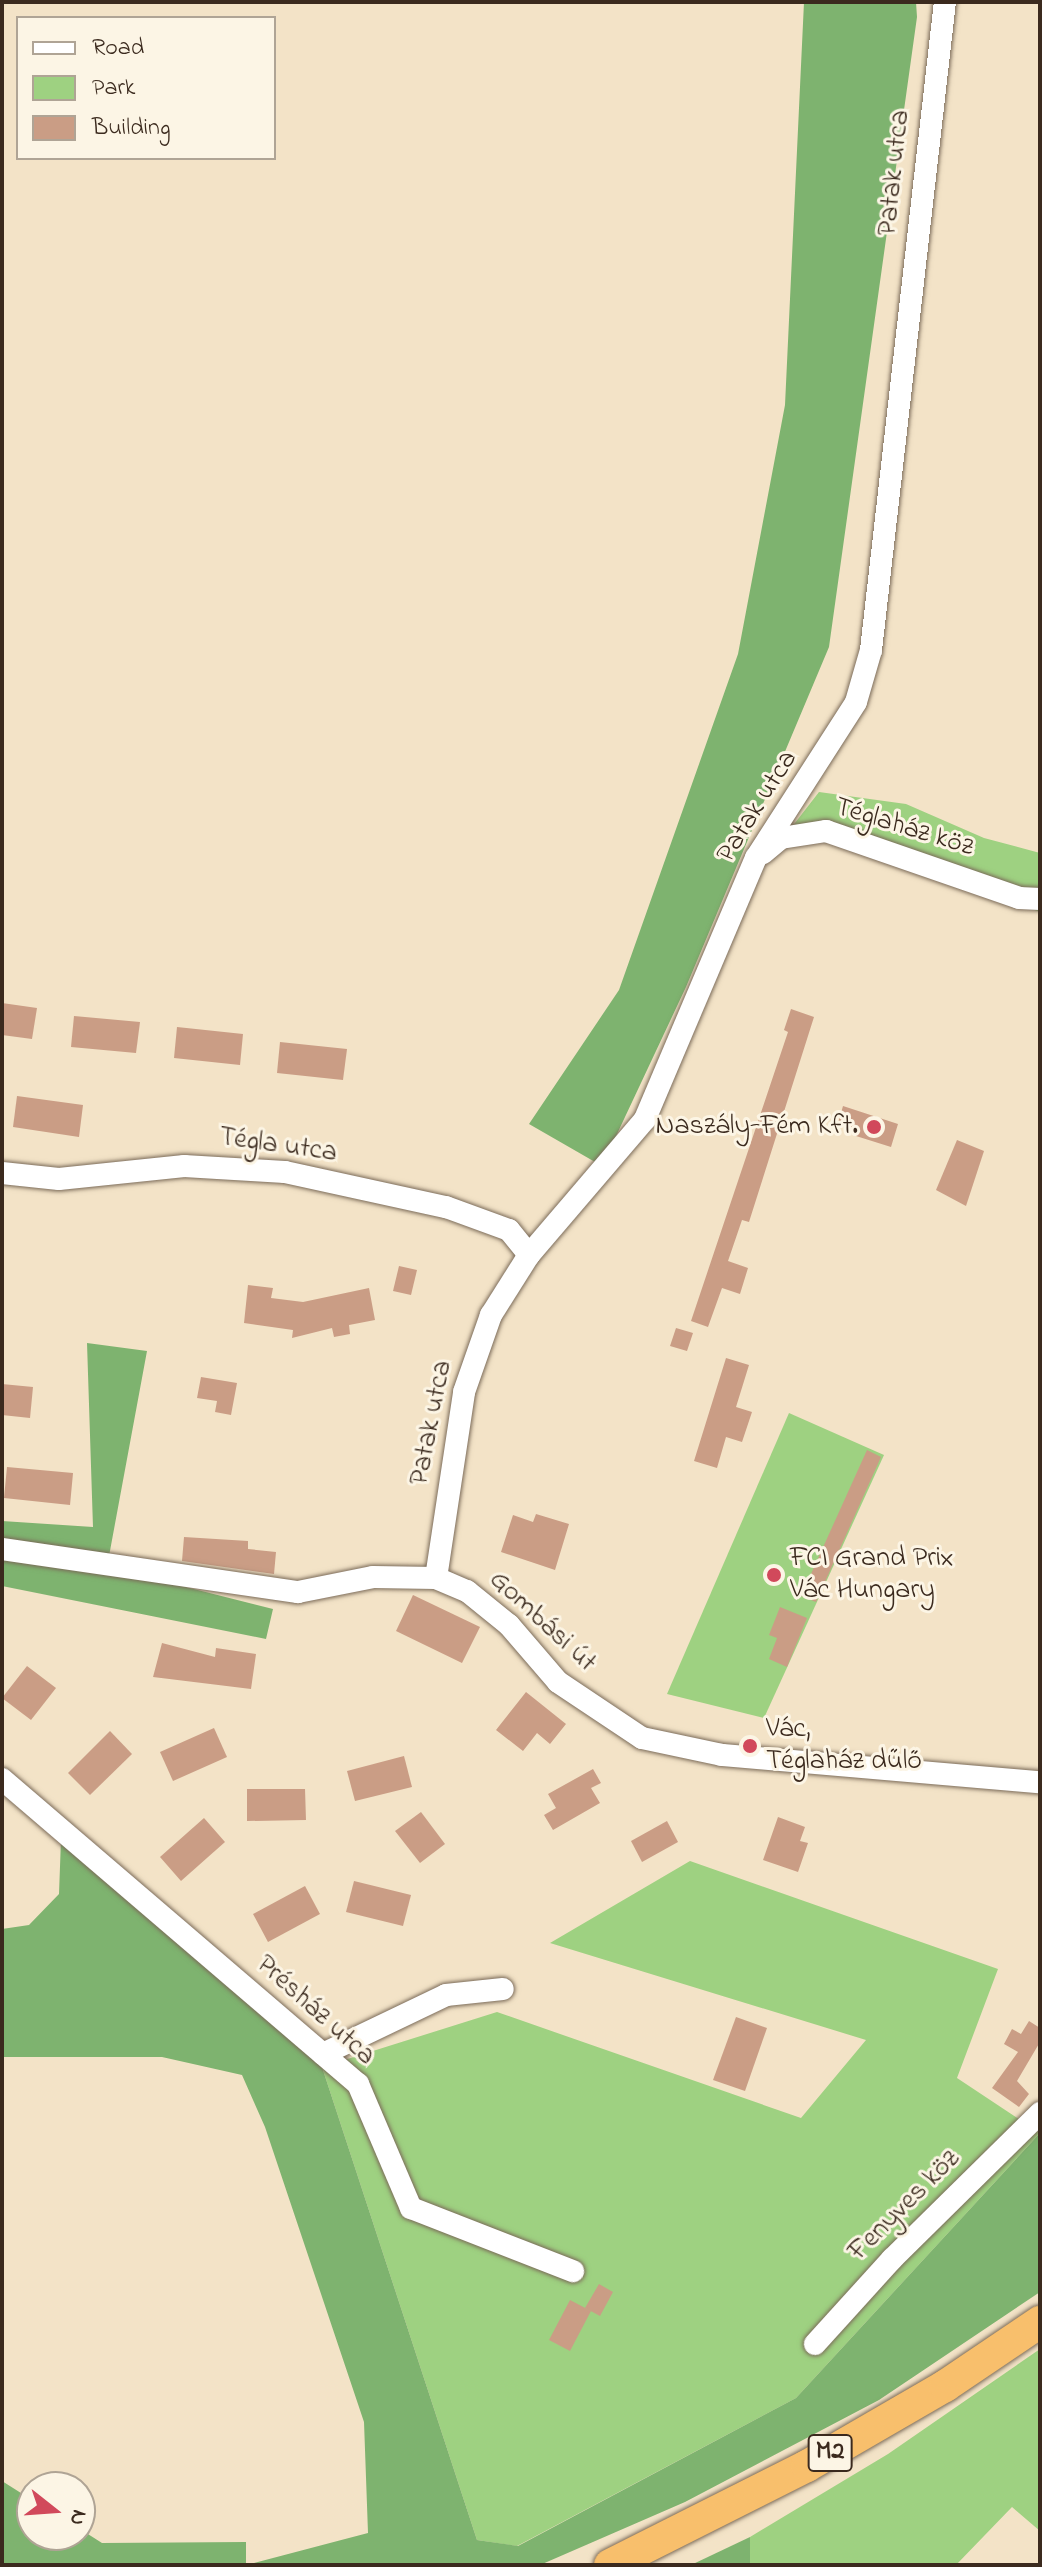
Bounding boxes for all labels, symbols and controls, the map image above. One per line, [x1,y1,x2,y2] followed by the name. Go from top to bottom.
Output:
[16,16,276,160] legend
[92,31,144,66] text: Road
[92,71,135,106] text: Park
[872,108,918,238] street label: Patak utca
[92,111,171,146] text: Building
[710,745,806,869] street label: Patak utca
[830,791,978,865] street label: Téglaház köz
[656,1110,858,1144] place label: Naszály-Fém Kft.
[865,1118,883,1136] marker: Naszály-Fém Kft.
[217,1121,339,1171] street label: Tégla utca
[403,1358,461,1488] street label: Patak utca
[790,1542,954,1608] place label: FCI Grand Prix Vác Hungary
[481,1564,603,1680] street label: Gombási út
[765,1566,783,1584] marker: FCI Grand Prix Vác Hungary
[766,1713,922,1779] place label: Vác, Téglaház dűlő
[741,1737,759,1755] marker: Vác, Téglaház dűlő
[248,1949,382,2073] street label: Présház utca
[842,2143,968,2269] street label: Fenyves köz
[806,2431,854,2475] road number: M2
[16,2471,96,2551] north arrow
[60,2506,95,2529] text: N

